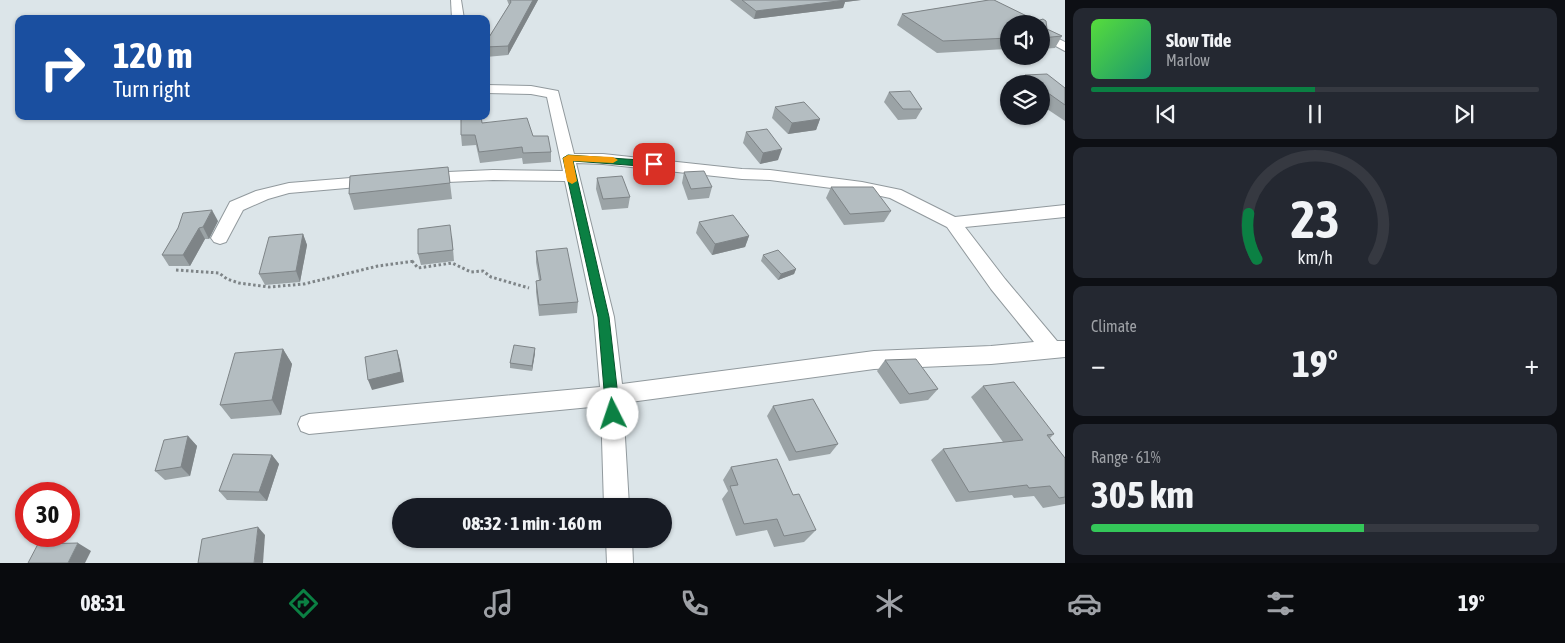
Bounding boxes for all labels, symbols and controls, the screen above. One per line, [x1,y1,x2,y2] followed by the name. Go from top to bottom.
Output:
[1000,15,1050,125] map controls
[1000,15,1050,65] button: sound
[1166,29,1231,51] text: Slow Tide
[30,35,95,100] icon: right
[113,35,192,75] text: 120 m
[1166,51,1210,69] text: Marlow
[1000,75,1050,125] button: layers
[113,76,190,102] text: Turn right
[1152,100,1180,128] icon: previous
[1301,100,1329,128] icon: pause
[1450,100,1478,128] icon: next
[633,143,675,185] pin
[640,150,668,178] icon: arrive
[1291,189,1339,249] text: 23
[1297,247,1333,268] text: km/h
[1091,317,1137,335] text: Climate
[1292,342,1338,385] text: 19°
[1091,348,1106,380] text: −
[1524,348,1539,380] text: +
[586,387,638,439] position arrow
[1091,448,1161,466] text: Range · 61%
[1091,473,1194,516] text: 305 km
[15,482,80,547] speed limit sign: 30
[462,512,602,534] text: 08:32 · 1 min · 160 m
[286,586,321,621] icon: directions
[481,586,516,621] icon: music
[677,586,712,621] icon: phone
[872,586,907,621] icon: climate
[1067,586,1102,621] icon: car
[1263,586,1298,621] icon: filters
[80,590,125,616] text: 08:31
[1458,590,1485,616] text: 19°

